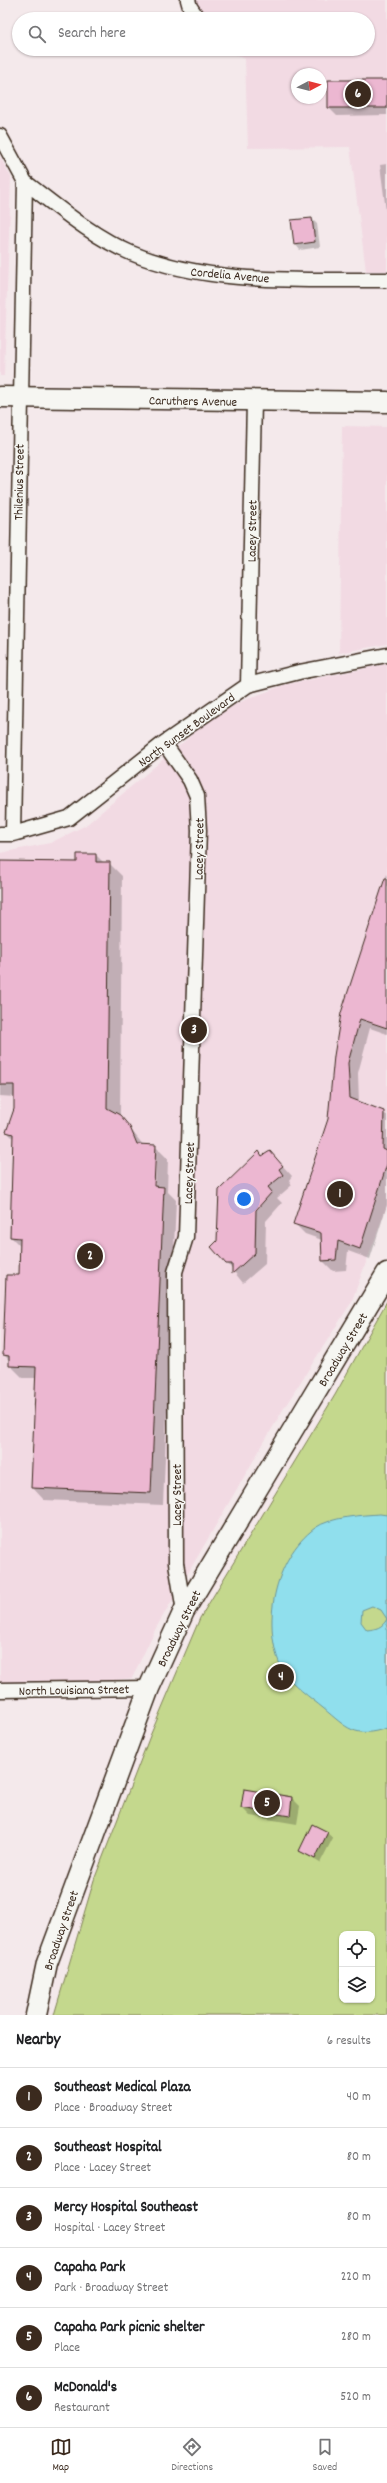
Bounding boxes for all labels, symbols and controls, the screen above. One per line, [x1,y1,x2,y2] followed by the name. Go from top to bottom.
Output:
[12,12,375,56] search box
[26,23,48,45] icon: search
[58,23,126,45] text: Search here
[291,68,327,104] north arrow
[345,79,371,109] pin: 6
[190,264,270,289] street label: Cordelia Avenue
[149,392,238,413] street label: Caruthers Avenue
[10,444,31,520] street label: Thilenius Street
[243,500,264,562] street label: Lacey Street
[135,689,240,773] street label: North Sunset Boulevard
[190,818,211,880] street label: Lacey Street
[181,1015,207,1045] pin: 3
[180,1141,201,1205] street label: Lacey Street
[327,1179,353,1209] pin: 1
[234,1189,254,1209] your location
[77,1241,103,1271] pin: 2
[315,1310,374,1391] street label: Broadway Street
[169,1464,188,1526] street label: Lacey Street
[153,1587,207,1671] street label: Broadway Street
[268,1662,294,1692] pin: 4
[19,1681,130,1702] street label: North Louisiana Street
[254,1788,280,1818] pin: 5
[40,1888,85,1973] street label: Broadway Street
[339,1931,375,2003] map controls
[339,1931,375,1967] button: locate
[339,1967,375,2003] button: layers
[16,2029,60,2053] text: Nearby
[327,2032,371,2051] text: 6 results
[54,2077,190,2099] text: Southeast Medical Plaza
[28,2088,30,2107] text: 1
[347,2088,371,2107] text: 40 m
[54,2099,172,2118] text: Place · Broadway Street
[54,2137,162,2159] text: Southeast Hospital
[26,2148,32,2167] text: 2
[347,2148,371,2167] text: 80 m
[54,2159,151,2178] text: Place · Lacey Street
[54,2197,198,2219] text: Mercy Hospital Southeast
[26,2208,32,2227] text: 3
[347,2208,371,2227] text: 80 m
[54,2219,165,2238] text: Hospital · Lacey Street
[54,2257,125,2279] text: Capaha Park
[26,2268,32,2287] text: 4
[341,2268,371,2287] text: 220 m
[54,2279,168,2298] text: Park · Broadway Street
[54,2317,205,2339] text: Capaha Park picnic shelter
[26,2328,32,2347] text: 5
[341,2328,371,2347] text: 280 m
[54,2339,80,2358] text: Place
[54,2377,117,2399] text: McDonald's
[26,2388,32,2407] text: 6
[340,2388,371,2407] text: 520 m
[54,2399,110,2418] text: Restaurant
[50,2436,72,2476] tab: Map
[171,2436,213,2476] tab: Directions
[313,2436,337,2476] tab: Saved

